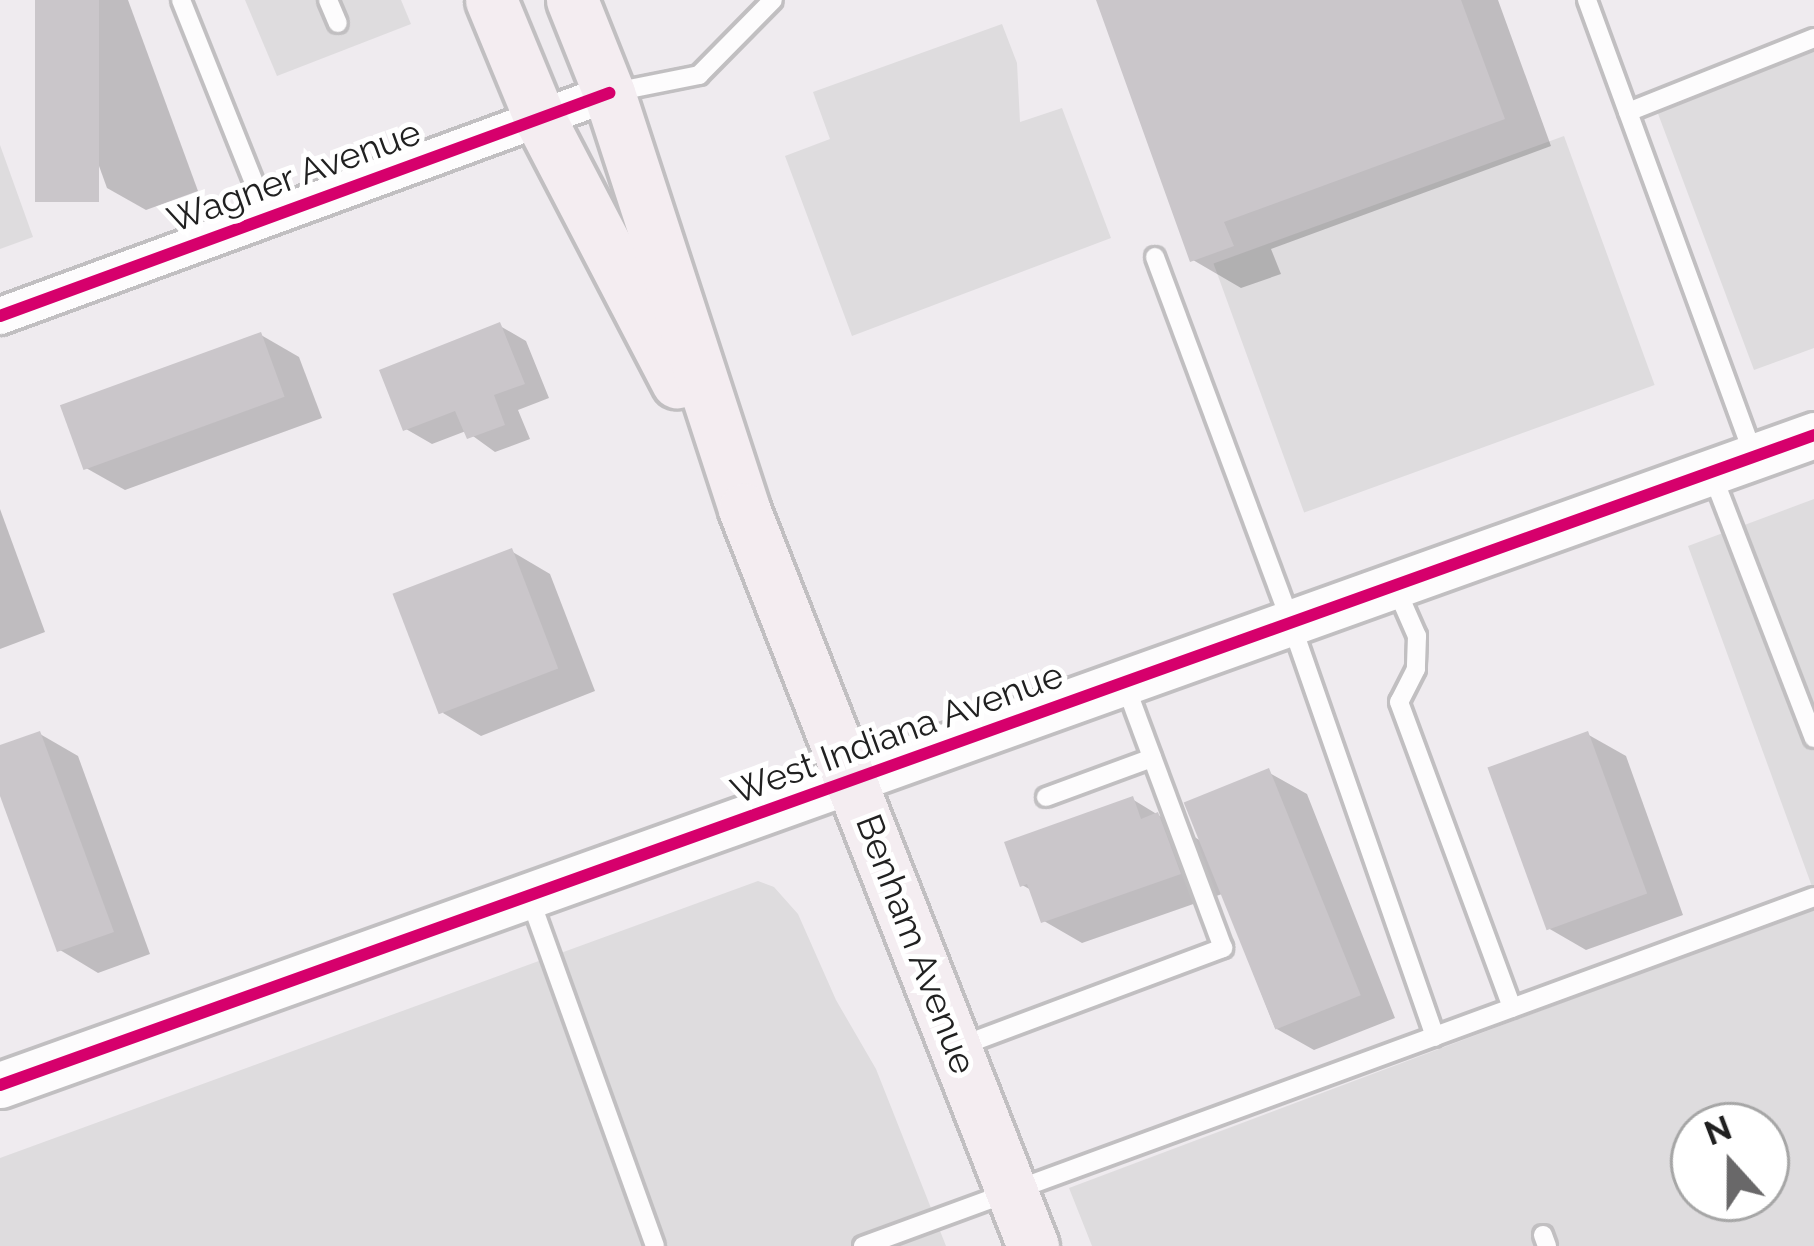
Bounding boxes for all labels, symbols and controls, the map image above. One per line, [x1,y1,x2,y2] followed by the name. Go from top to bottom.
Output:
[161,110,427,242] street label: Wagner Avenue
[725,653,1069,813] street label: West Indiana Avenue
[847,808,985,1080] street label: Benham Avenue
[1670,1102,1790,1222] north arrow
[1699,1108,1737,1153] text: N

